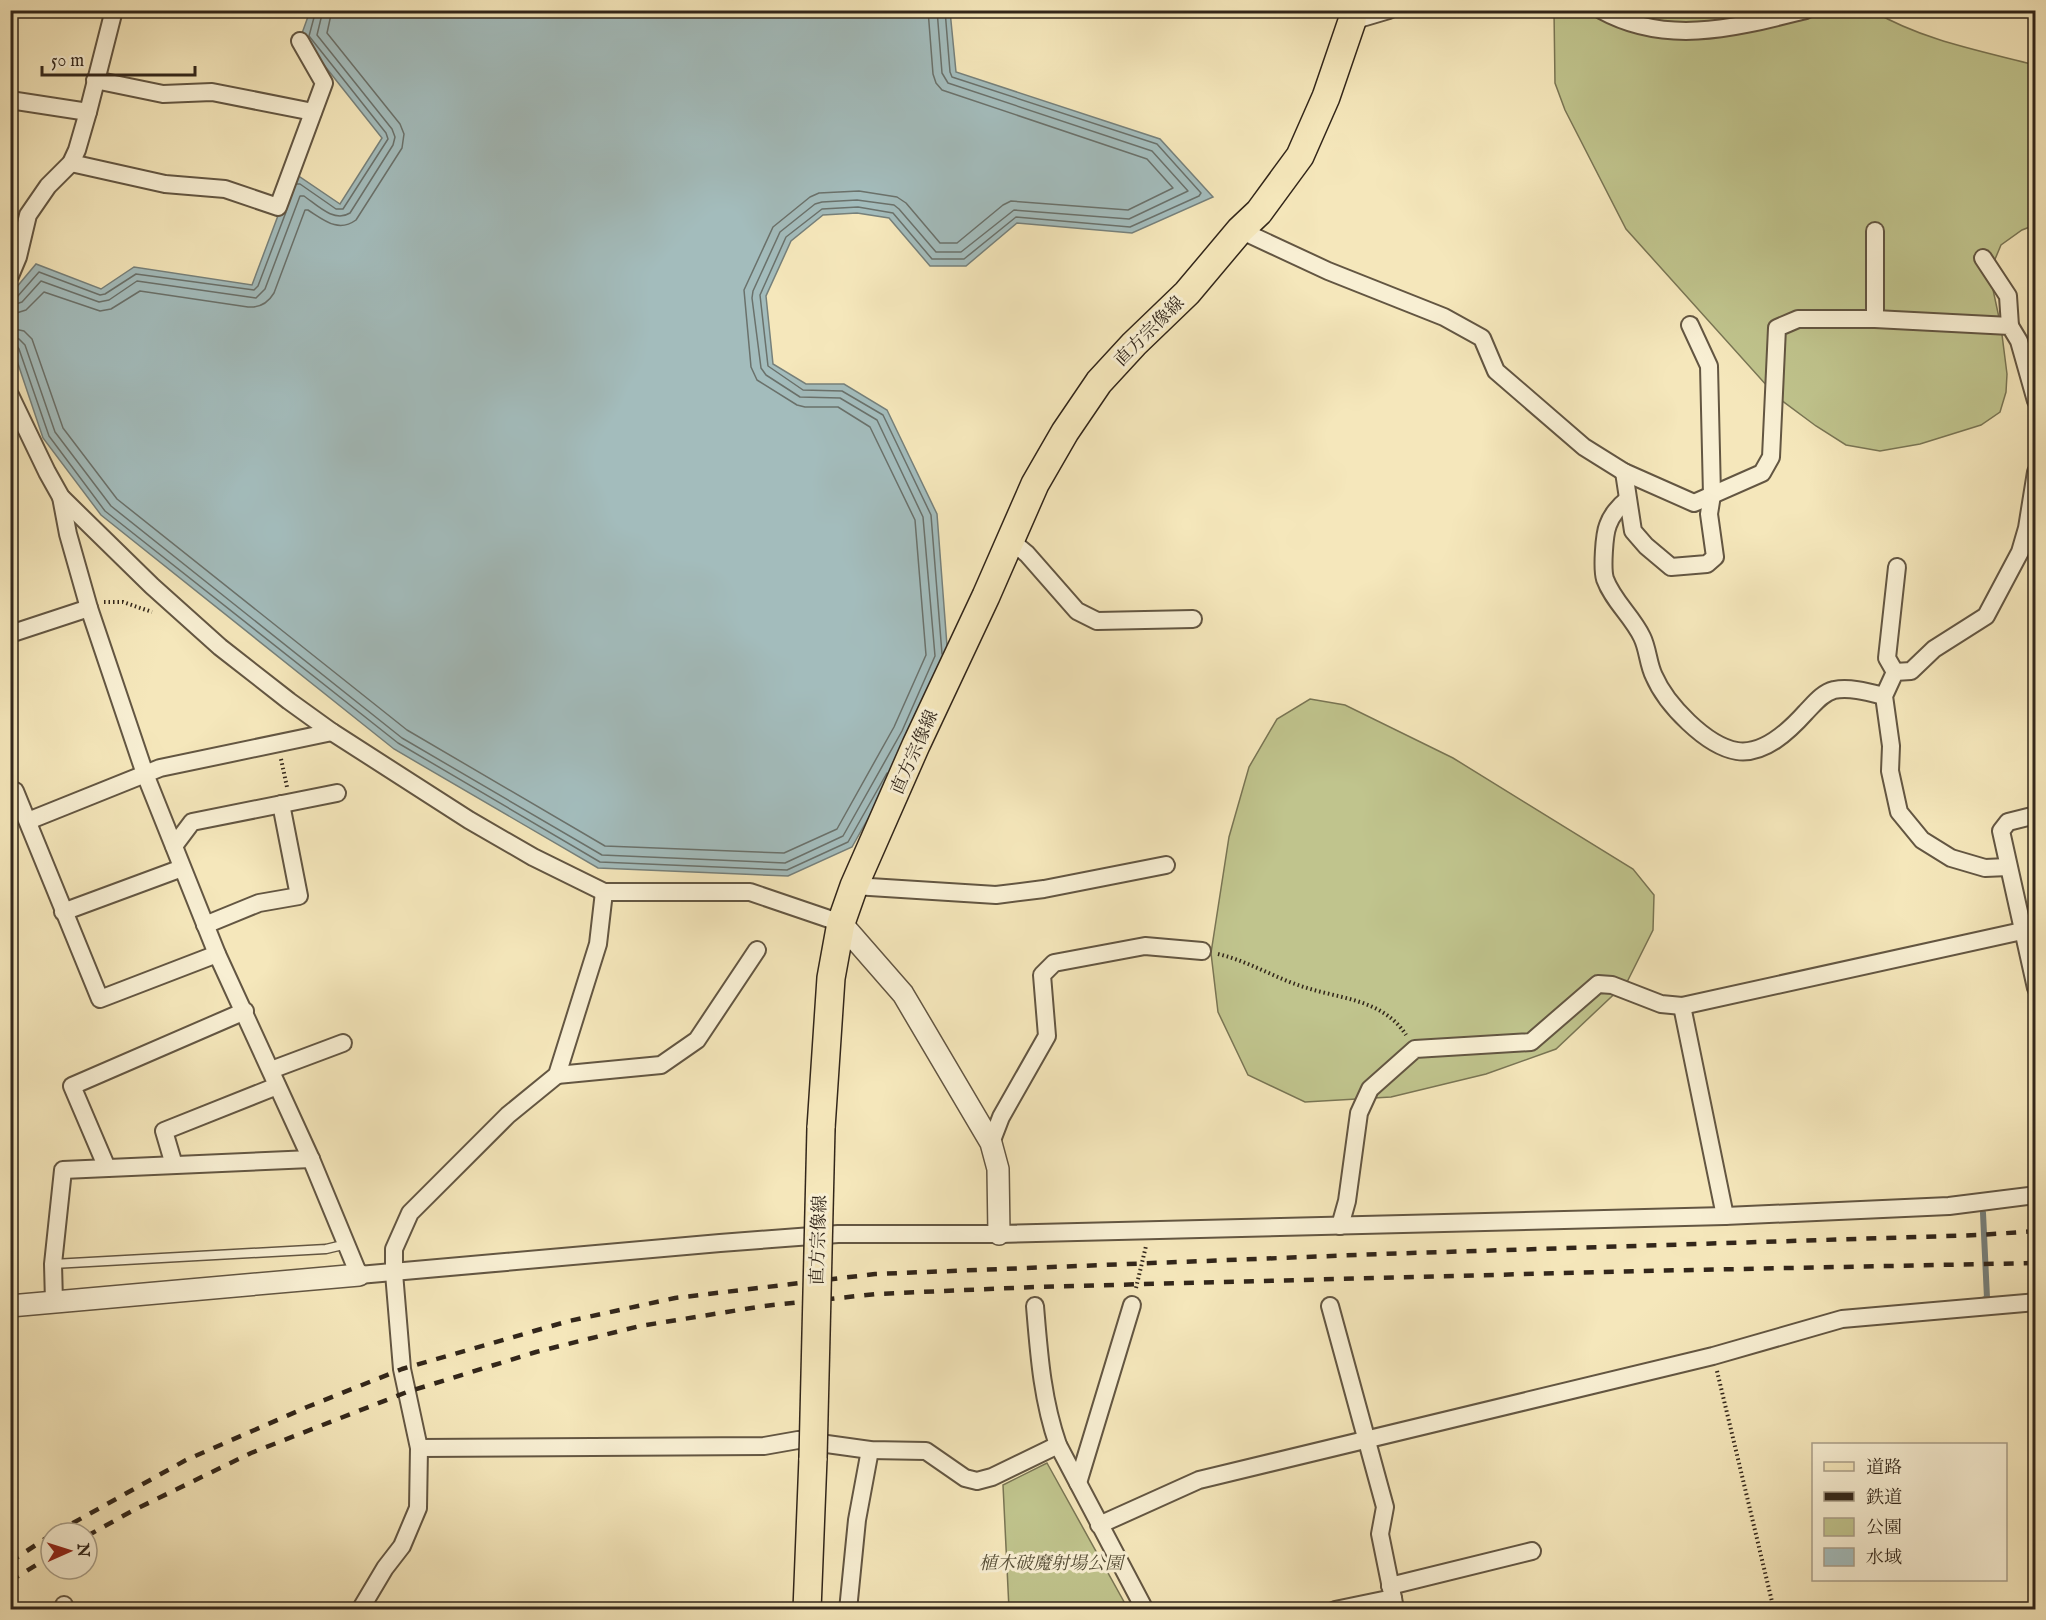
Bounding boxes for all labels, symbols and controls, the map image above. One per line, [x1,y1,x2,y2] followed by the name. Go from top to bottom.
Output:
[42,39,195,77] scale bar
[51,50,84,73] text: 50 m
[1110,292,1190,372] street label: 直方宗像線
[887,707,944,798] street label: 直方宗像線
[806,1195,833,1285] street label: 直方宗像線
[1812,1443,2007,1581] legend
[1866,1457,1902,1480] text: 道路
[1866,1487,1902,1510] text: 鉄道
[1866,1517,1902,1540] text: 公園
[39,1521,99,1581] north arrow
[72,1542,92,1558] text: N
[1866,1547,1902,1570] text: 水域
[979,1553,1126,1576] park label: 植木破魔射場公園

